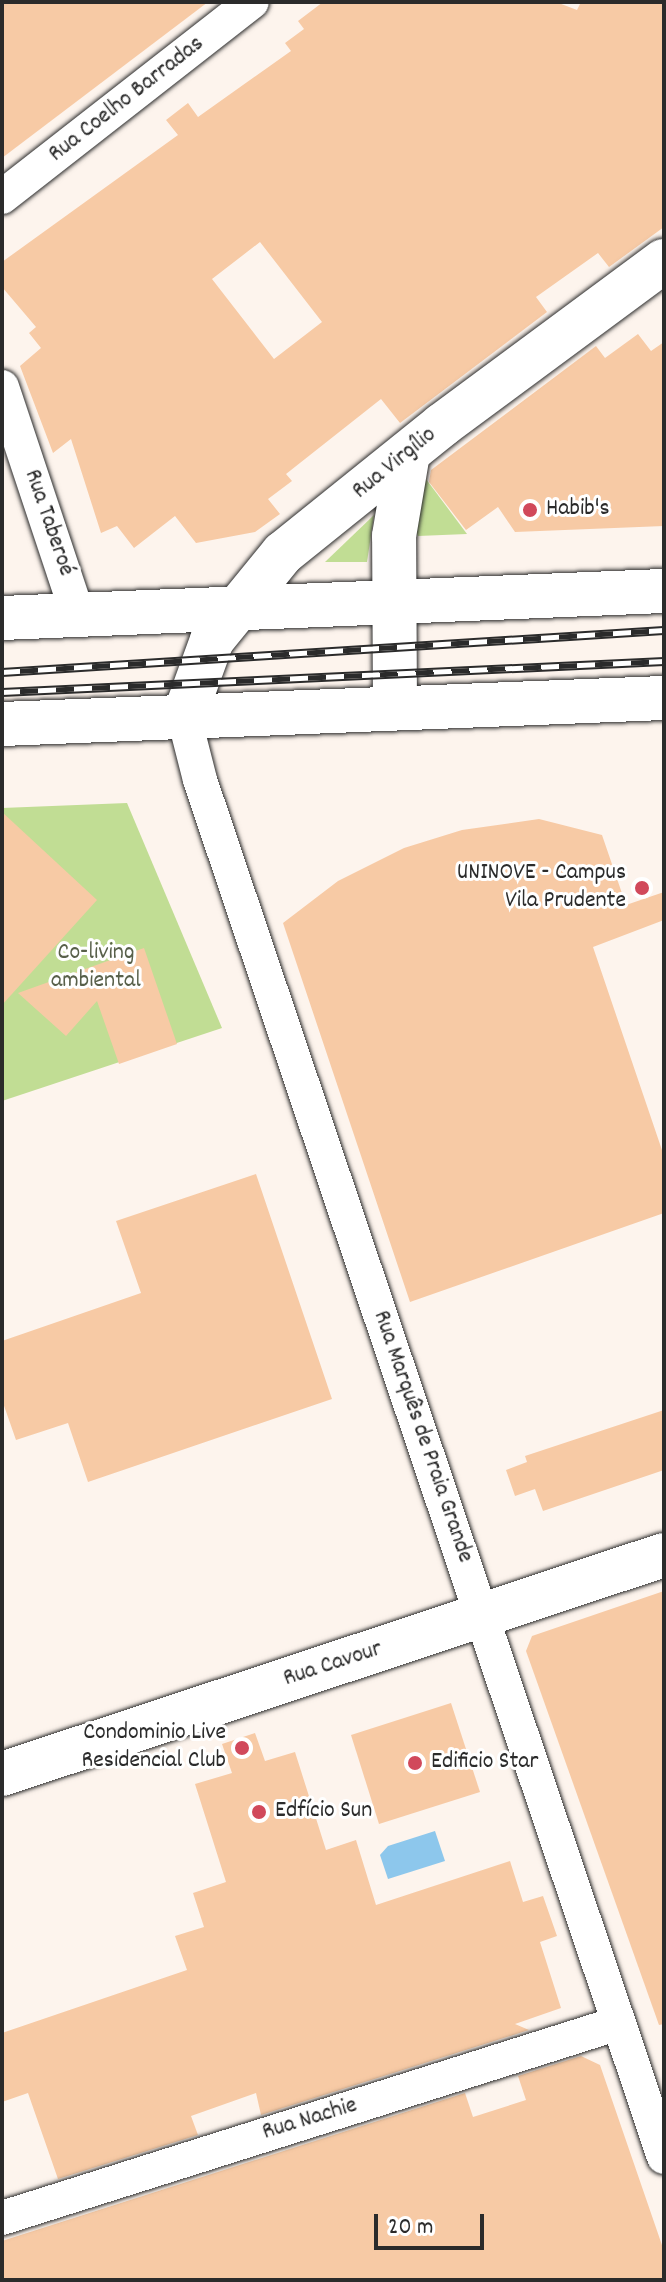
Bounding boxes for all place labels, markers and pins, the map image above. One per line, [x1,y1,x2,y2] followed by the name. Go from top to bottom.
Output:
[546,496,610,524] place label: Habib's
[521,501,539,519] marker: Habib's
[457,860,626,916] place label: UNINOVE - Campus Vila Prudente
[633,879,651,897] marker: UNINOVE - Campus Vila Prudente
[82,1720,226,1776] place label: Condominio Live Residencial Club
[233,1739,251,1757] marker: Condominio Live Residencial Club
[431,1749,538,1777] place label: Edificio Star
[406,1754,424,1772] marker: Edificio Star
[275,1798,372,1826] place label: Edfício Sun
[250,1803,268,1821] marker: Edfício Sun

